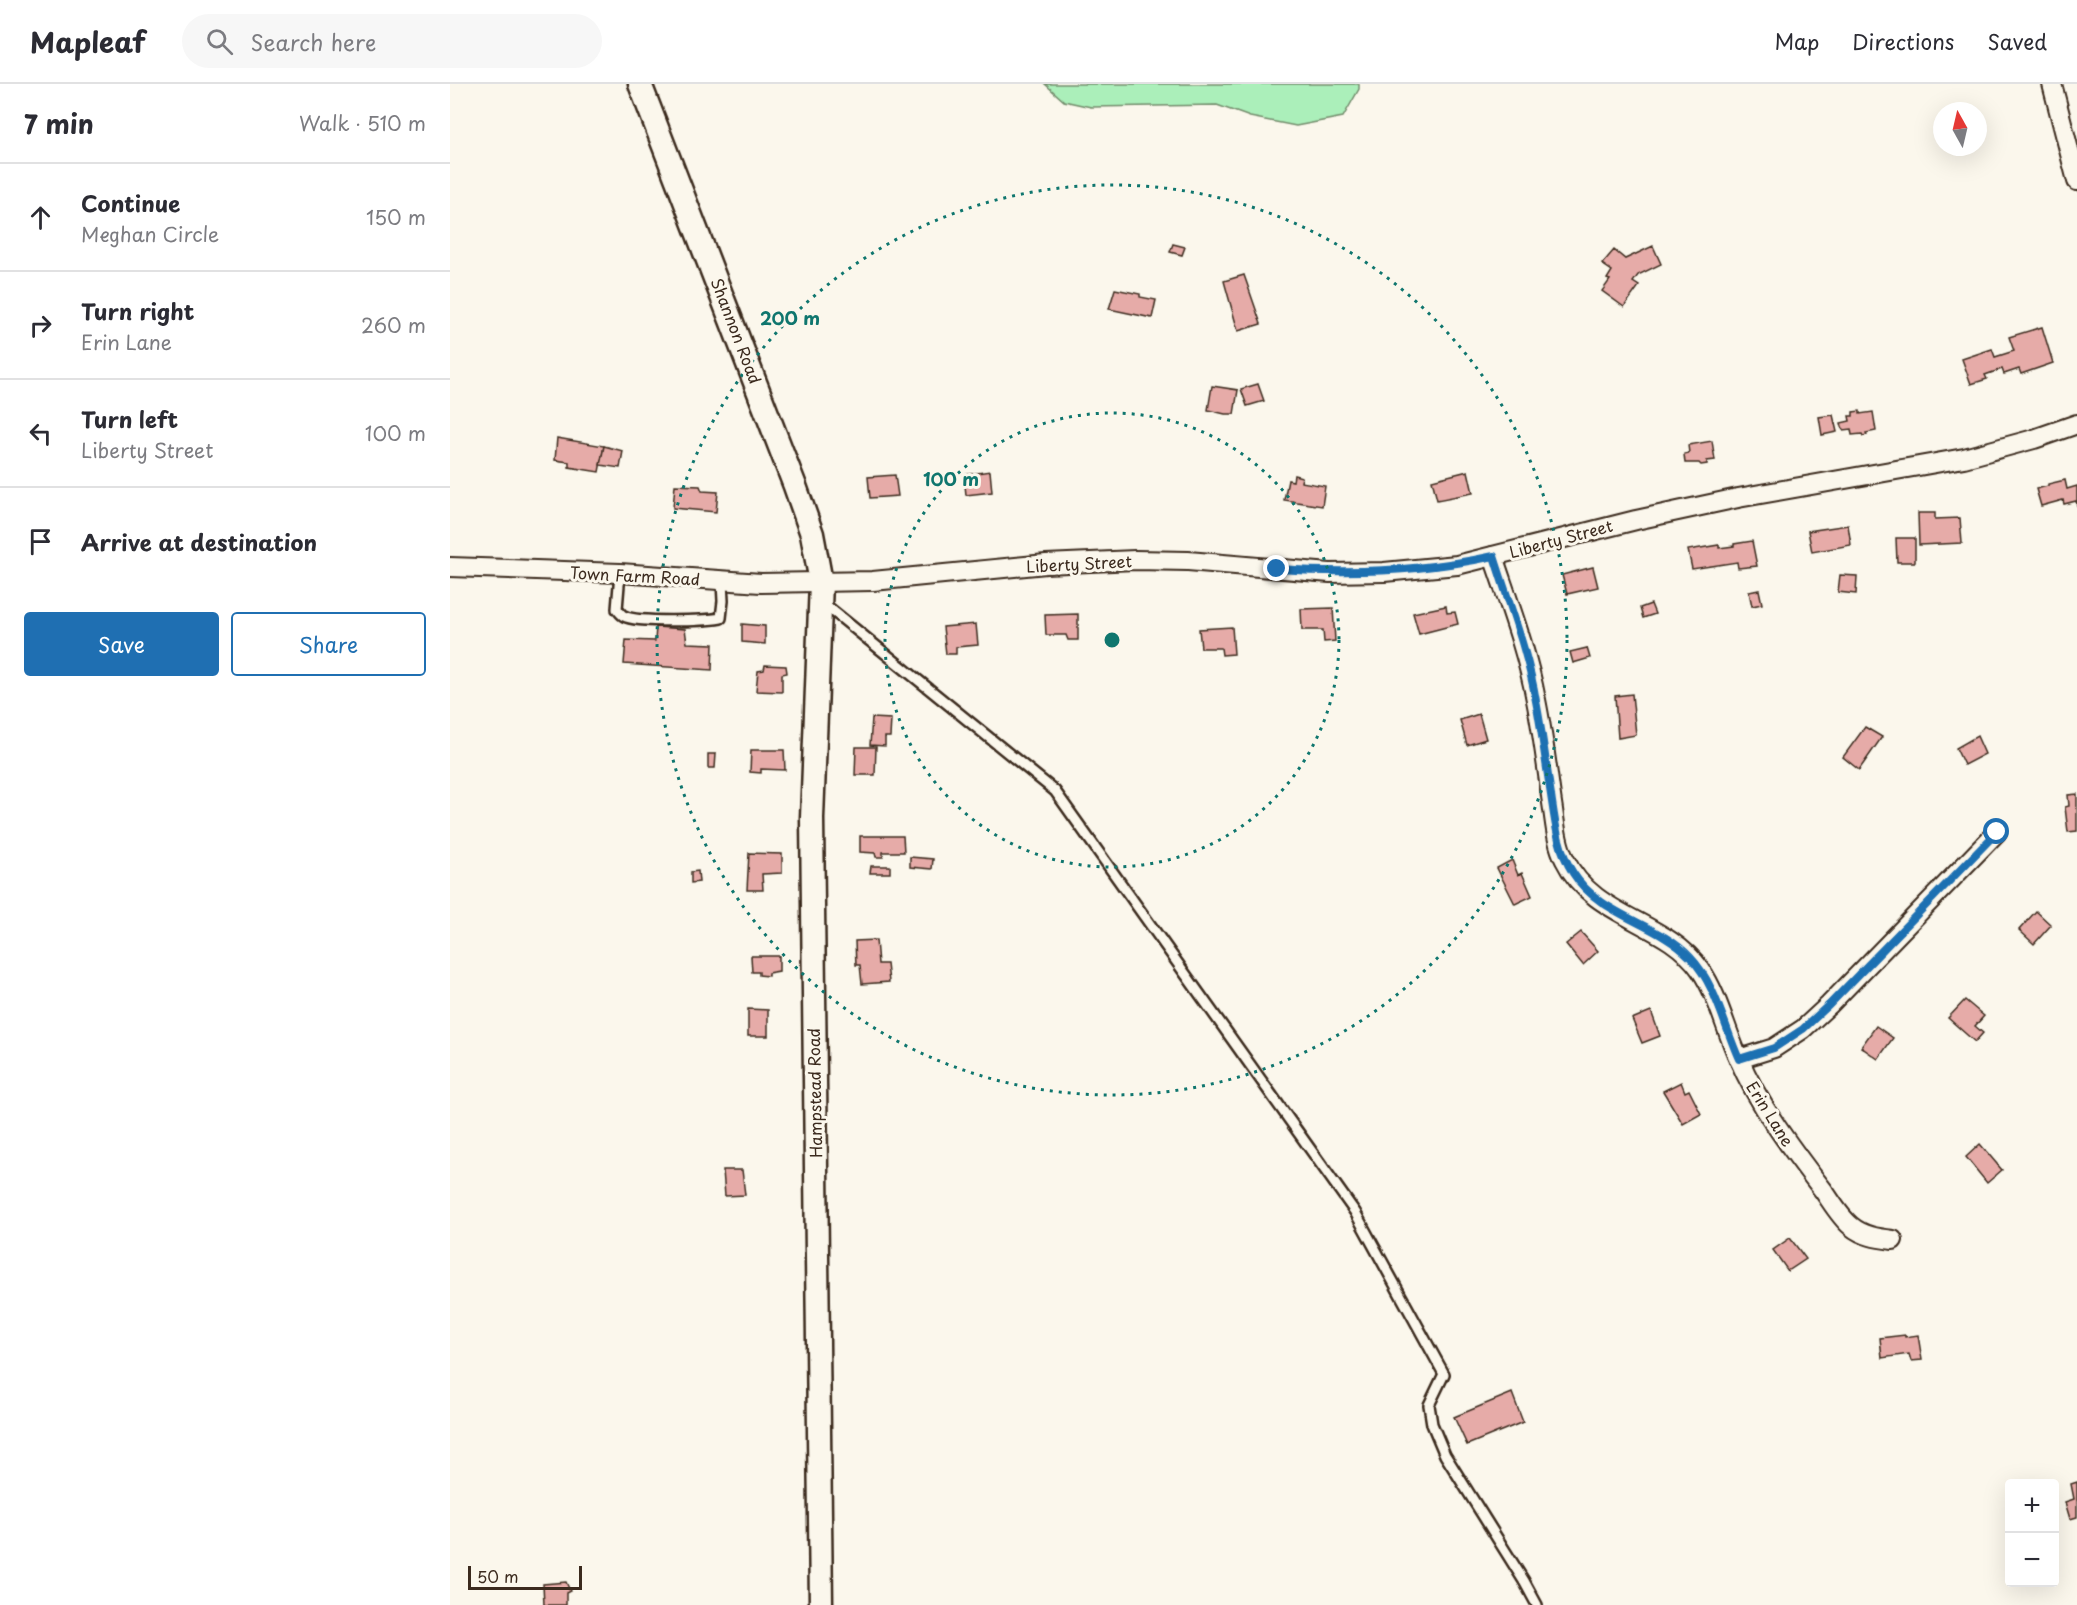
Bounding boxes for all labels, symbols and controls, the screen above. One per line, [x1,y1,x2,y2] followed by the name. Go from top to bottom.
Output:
[182,14,602,68] search box
[30,20,146,63] text: Mapleaf
[203,25,236,58] icon: search
[251,25,376,58] text: Search here
[1774,25,1819,57] text: Map
[1852,25,1954,57] text: Directions
[1987,25,2047,57] text: Saved
[1933,102,1987,156] north arrow
[24,104,94,143] text: 7 min
[299,108,426,138] text: Walk · 510 m
[81,186,180,219] text: Continue
[24,201,57,234] icon: ahead
[366,202,426,232] text: 150 m
[81,219,219,249] text: Meghan Circle
[706,274,768,387] street label: Shannon Road
[81,294,194,327] text: Turn right
[760,304,820,331] text: 200 m
[24,309,57,342] icon: right
[361,310,426,340] text: 260 m
[81,327,172,357] text: Erin Lane
[81,402,178,435] text: Turn left
[24,417,57,450] icon: left
[365,418,426,448] text: 100 m
[81,435,213,465] text: Liberty Street
[923,465,979,492] text: 100 m
[1506,513,1615,563] street label: Liberty Street
[24,525,57,558] icon: arrive
[81,525,317,558] text: Arrive at destination
[1025,548,1133,578] street label: Liberty Street
[1263,555,1289,581] route end
[570,560,701,590] street label: Town Farm Road
[24,612,219,676] button: Save
[231,612,426,676] button: Share
[1102,630,1122,650] centre of rings
[1983,818,2009,844] route start
[801,1028,827,1158] street label: Hampstead Road
[1741,1076,1800,1151] street label: Erin Lane
[2005,1479,2059,1587] map controls
[2005,1479,2059,1533] button: +
[2005,1533,2059,1587] button: −
[468,1563,582,1590] scale bar
[477,1564,518,1588] text: 50 m

